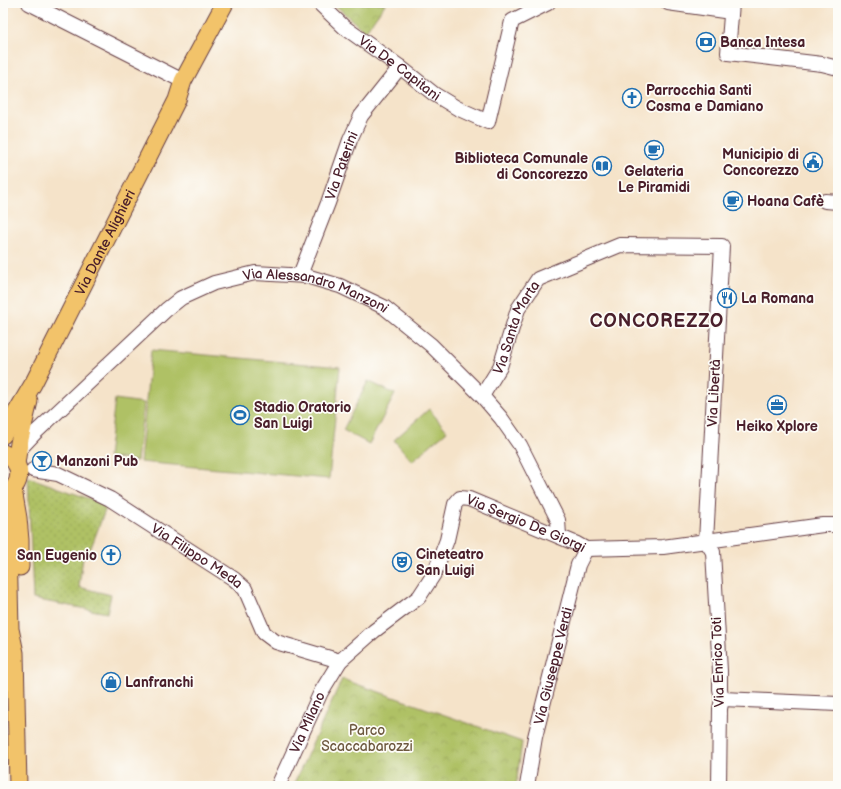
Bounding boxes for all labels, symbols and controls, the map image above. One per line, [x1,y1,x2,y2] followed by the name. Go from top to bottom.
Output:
[695,31,717,53] bank icon: Banca Intesa
[356,32,444,104] street label: Via De Capitani
[720,34,805,51] place label: Banca Intesa
[646,82,763,115] place label: Parrocchia Santi Cosma e Damiano
[621,87,643,109] church icon: Parrocchia Santi Cosma e Damiano
[321,128,361,202] street label: Via Paterini
[643,139,665,161] cafe icon: Gelateria Le Piramidi
[722,146,799,179] place label: Municipio di Concorezzo
[454,150,588,183] place label: Biblioteca Comunale di Concorezzo
[802,151,824,173] public building icon: Municipio di Concorezzo
[591,155,613,177] library icon: Biblioteca Comunale di Concorezzo
[618,163,690,196] place label: Gelateria Le Piramidi
[71,187,139,298] street label: Via Dante Alighieri
[722,190,744,212] cafe icon: Hoana Cafè
[747,193,824,210] place label: Hoana Cafè
[241,264,392,316] street label: Via Alessandro Manzoni
[489,277,543,378] street label: Via Santa Marta
[716,287,738,309] restaurant icon: La Romana
[741,290,814,307] place label: La Romana
[590,311,724,332] district label: CONCOREZZO
[704,358,724,427] street label: Via Libertà
[766,394,788,416] office icon: Heiko Xplore
[254,399,351,432] place label: Stadio Oratorio San Luigi
[229,404,251,426] sports icon: Stadio Oratorio San Luigi
[736,418,818,435] place label: Heiko Xplore
[31,450,53,472] bar icon: Manzoni Pub
[56,453,138,470] place label: Manzoni Pub
[464,490,589,556] street label: Via Sergio De Giorgi
[148,519,247,592] street label: Via Filippo Meda
[100,544,122,566] church icon: San Eugenio
[416,546,484,579] place label: Cineteatro San Luigi
[17,547,97,564] place label: San Eugenio
[391,551,413,573] theatre icon: Cineteatro San Luigi
[530,605,576,726] street label: Via Giuseppe Verdi
[708,617,728,707] street label: Via Enrico Toti
[100,671,122,693] shop icon: Lanfranchi
[125,674,194,691] place label: Lanfranchi
[286,689,329,756] street label: Via Milano
[321,722,413,755] park label: Parco Scaccabarozzi

